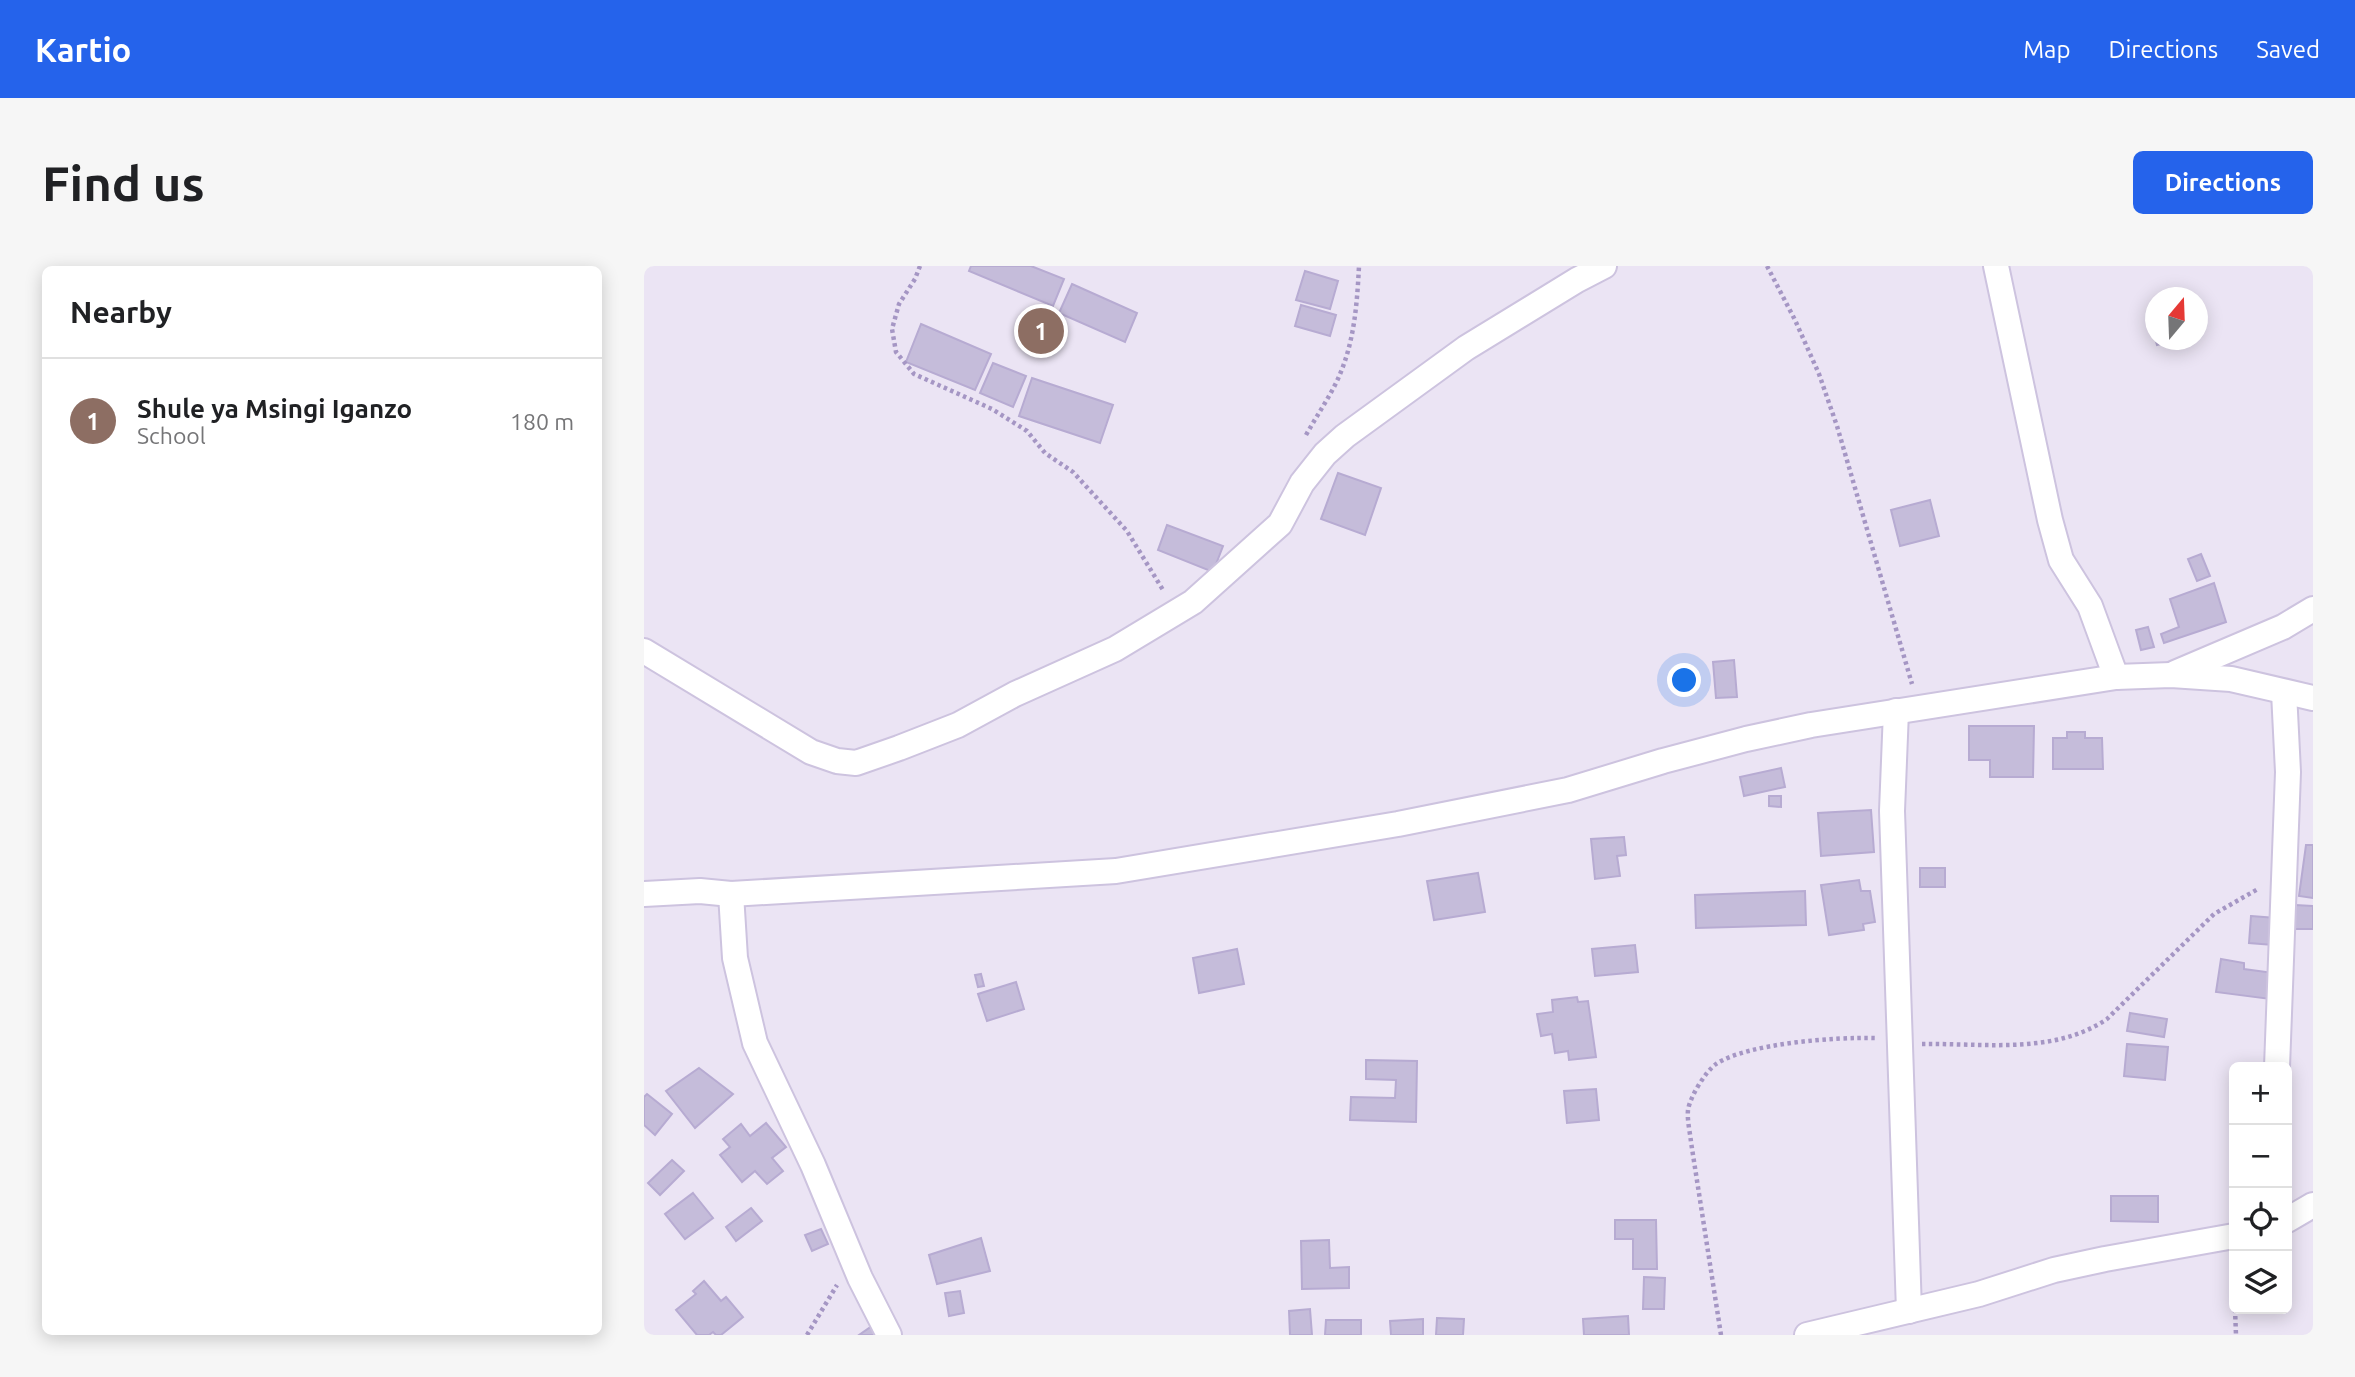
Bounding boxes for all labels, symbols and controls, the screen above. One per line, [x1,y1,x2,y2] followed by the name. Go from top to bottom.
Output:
[35,31,131,68] text: Kartio
[2023,36,2070,63] text: Map
[2108,36,2218,63] text: Directions
[2256,36,2320,63] text: Saved
[2133,151,2313,214] button: Directions
[42,155,205,210] text: Find us
[2145,287,2208,350] north arrow
[70,295,172,329] text: Nearby
[1018,305,1064,357] pin: 1
[137,394,412,423] text: Shule ya Msingi Iganzo
[87,409,99,434] text: 1
[510,409,574,434] text: 180 m
[137,423,206,448] text: School
[1667,663,1701,697] your location
[2229,1062,2292,1314] map controls
[2229,1062,2292,1125] button: +
[2229,1125,2292,1188] button: −
[2229,1188,2292,1251] button: locate
[2229,1251,2292,1314] button: layers

